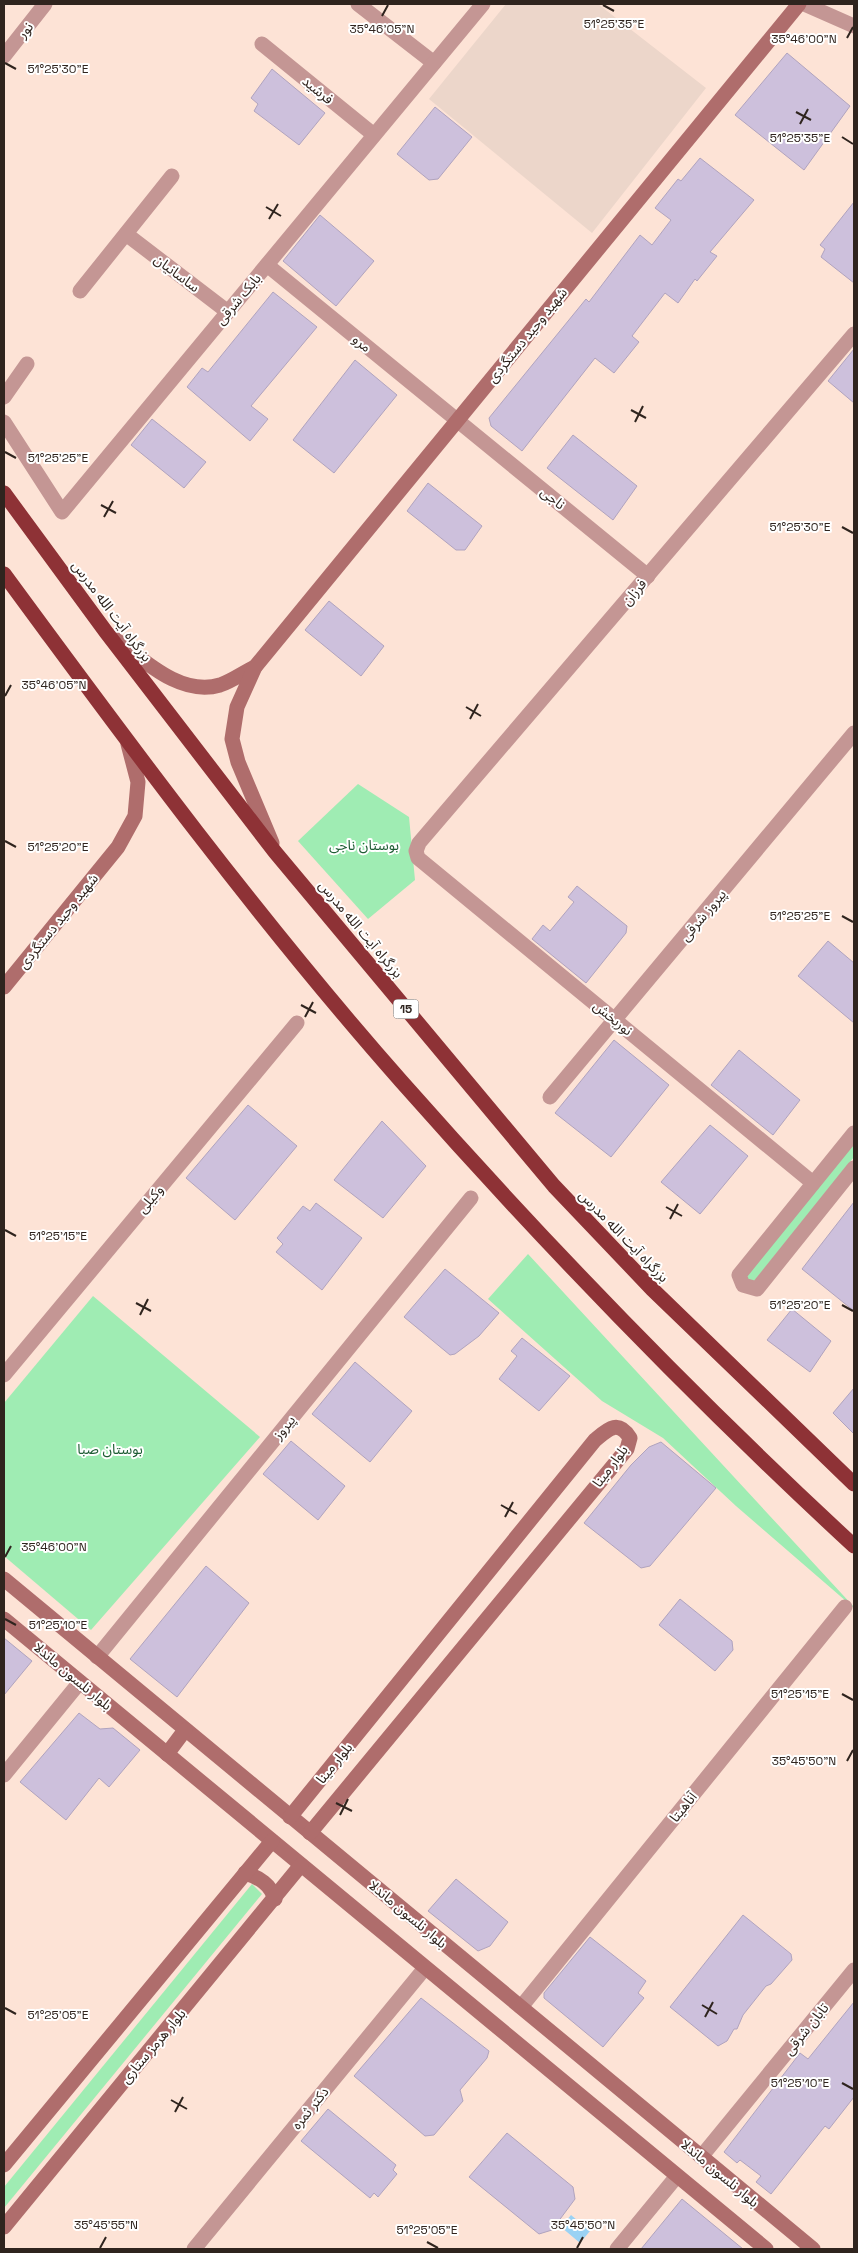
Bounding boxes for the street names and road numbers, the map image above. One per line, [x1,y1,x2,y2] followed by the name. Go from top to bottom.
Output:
[12,18,37,42] street label: نور
[299,72,337,108] street label: فرشید
[151,250,203,296] street label: ساسانیان
[211,269,265,328] street label: بابک شرقی
[483,284,571,386] street label: شهید وحید دستگردی
[349,330,375,356] street label: مرو
[537,483,569,513] street label: ناجی
[68,557,156,665] street label: بزرگراه آیت الله مدرس
[618,575,650,609] street label: فرزان
[14,870,102,972] street label: شهید وحید دستگردی
[315,877,407,982] street label: بزرگراه آیت الله مدرس
[676,885,731,945] street label: پیروز شرقی
[590,997,637,1039] street label: نوربخش
[394,1000,418,1019] road number: 15
[133,1181,167,1217] street label: وكيلی
[575,1186,673,1286] street label: بزرگراه آیت الله مدرس
[268,1411,300,1444] street label: پیروز
[588,1441,632,1491] street label: بلوار مینا
[30,1638,116,1714] street label: بلوار نلسون ماندلا
[312,1738,356,1787] street label: بلوار مینا
[665,1788,701,1826] street label: آناهیتا
[365,1876,451,1952] street label: بلوار نلسون ماندلا
[780,1999,832,2059] street label: تابان شرقی
[116,2005,190,2087] street label: بلوار هرمز ستاری
[287,2083,333,2133] street label: دکتر ثمره
[677,2135,763,2211] street label: بلوار نلسون ماندلا

